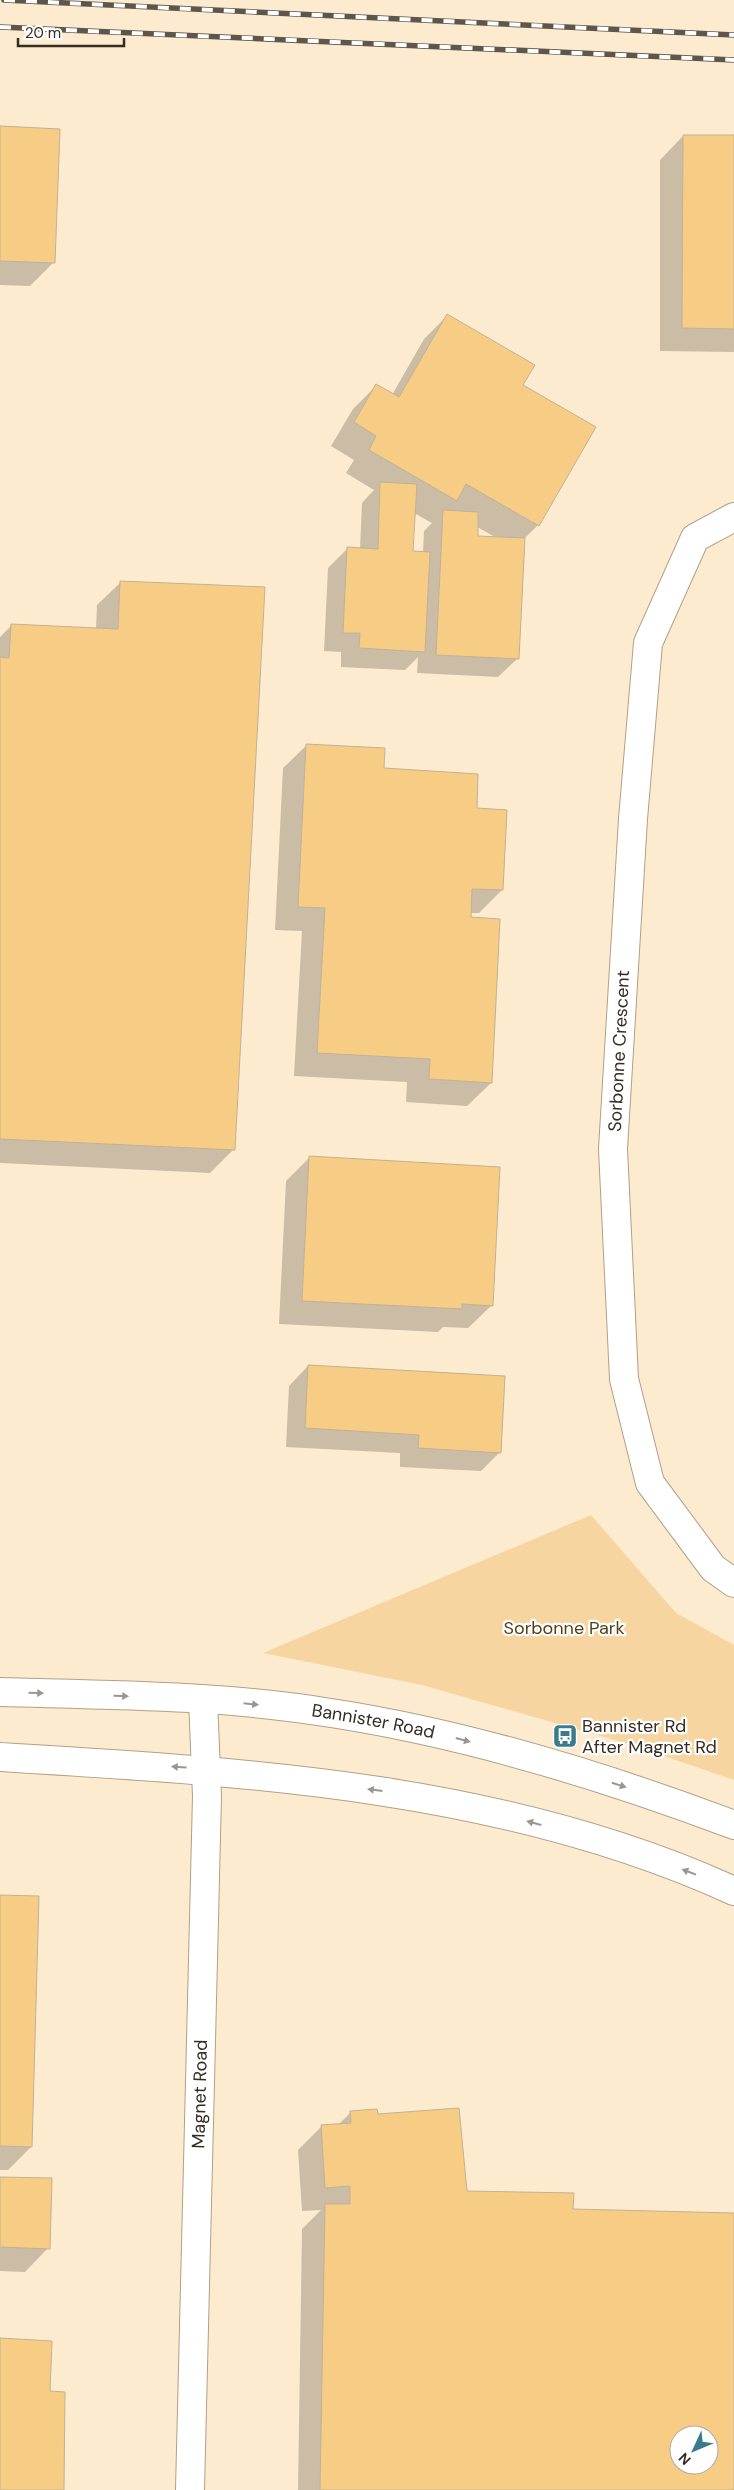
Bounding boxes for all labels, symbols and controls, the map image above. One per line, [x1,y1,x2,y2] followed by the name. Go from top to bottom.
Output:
[18,15,124,47] scale bar
[25,23,61,43] text: 20 m
[603,970,635,1132] street label: Sorbonne Crescent
[504,1616,624,1640] park label: Sorbonne Park
[28,1689,44,1697] one-way arrow
[113,1692,129,1700] one-way arrow
[310,1698,437,1744] street label: Bannister Road
[244,1700,260,1708] one-way arrow
[582,1714,717,1759] place label: Bannister Rd After Magnet Rd
[552,1723,578,1749] bus stop icon: Bannister Rd After Magnet Rd
[455,1736,471,1744] one-way arrow
[171,1763,187,1771] one-way arrow
[612,1781,627,1789] one-way arrow
[367,1786,383,1794] one-way arrow
[527,1819,542,1827] one-way arrow
[681,1868,696,1876] one-way arrow
[186,2039,213,2149] street label: Magnet Road
[669,2425,719,2475] north arrow
[675,2449,695,2469] text: N

